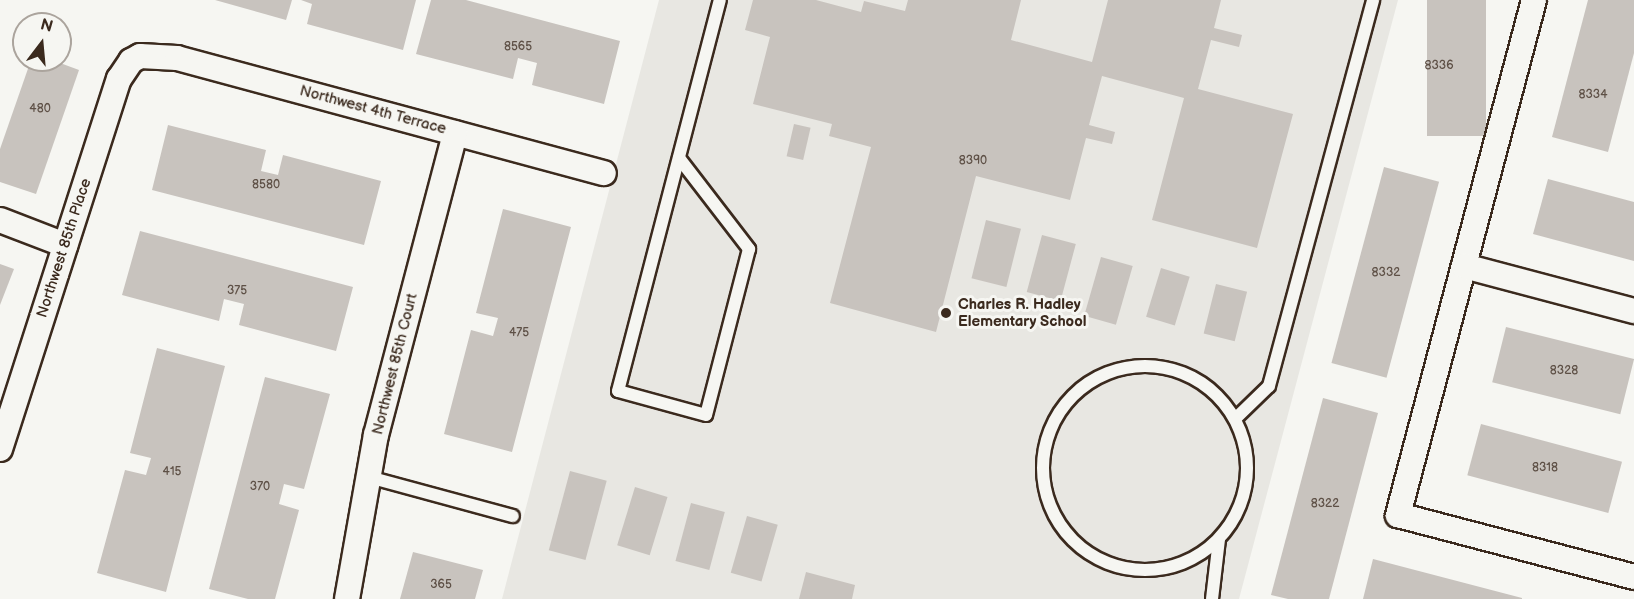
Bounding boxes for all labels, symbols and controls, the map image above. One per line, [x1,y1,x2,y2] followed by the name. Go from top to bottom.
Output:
[12,12,72,72] north arrow
[38,15,55,37] text: N
[504,40,532,54] house number: 8565
[1424,59,1454,73] house number: 8336
[298,82,448,138] street label: Northwest 4th Terrace
[1578,88,1608,102] house number: 8334
[29,102,51,116] house number: 480
[959,154,987,168] house number: 8390
[33,176,95,320] street label: Northwest 85th Place
[252,178,280,192] house number: 8580
[1372,266,1400,280] house number: 8332
[227,284,247,298] house number: 375
[369,291,421,437] street label: Northwest 85th Court
[958,295,1087,330] place label: Charles R. Hadley Elementary School
[939,306,953,320] marker: Charles R. Hadley Elementary School
[509,326,529,340] house number: 475
[1550,364,1578,378] house number: 8328
[1532,461,1558,475] house number: 8318
[163,465,181,479] house number: 415
[250,480,270,494] house number: 370
[1311,497,1339,511] house number: 8322
[430,578,452,592] house number: 365

